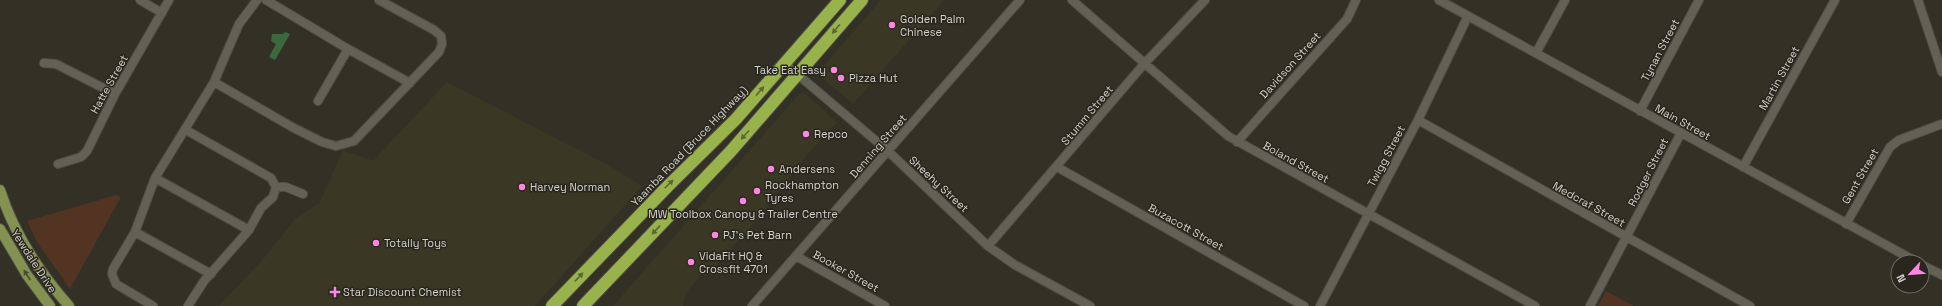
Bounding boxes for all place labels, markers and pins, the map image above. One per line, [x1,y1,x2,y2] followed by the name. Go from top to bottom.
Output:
[900,12,965,39] place label: Golden Palm Chinese
[887,20,897,30] marker: Golden Palm Chinese
[754,63,826,77] place label: Take Eat Easy
[829,65,839,75] marker: Take Eat Easy
[849,71,898,85] place label: Pizza Hut
[836,73,846,83] marker: Pizza Hut
[814,127,848,141] place label: Repco
[801,129,811,139] marker: Repco
[779,162,835,176] place label: Andersens
[766,164,776,174] marker: Andersens
[765,178,839,205] place label: Rockhampton Tyres
[530,180,610,194] place label: Harvey Norman
[517,182,527,192] marker: Harvey Norman
[752,186,762,196] marker: Rockhampton Tyres
[738,196,748,206] marker: MW Toolbox Canopy & Trailer Centre
[648,207,838,221] place label: MW Toolbox Canopy & Trailer Centre
[723,228,792,242] place label: PJ's Pet Barn
[710,230,720,240] marker: PJ's Pet Barn
[384,236,447,250] place label: Totally Toys
[371,238,381,248] marker: Totally Toys
[699,249,768,276] place label: VidaFit HQ & Crossfit 4701
[686,257,696,267] marker: VidaFit HQ & Crossfit 4701
[343,285,462,299] place label: Star Discount Chemist
[330,287,340,297] marker: Star Discount Chemist

